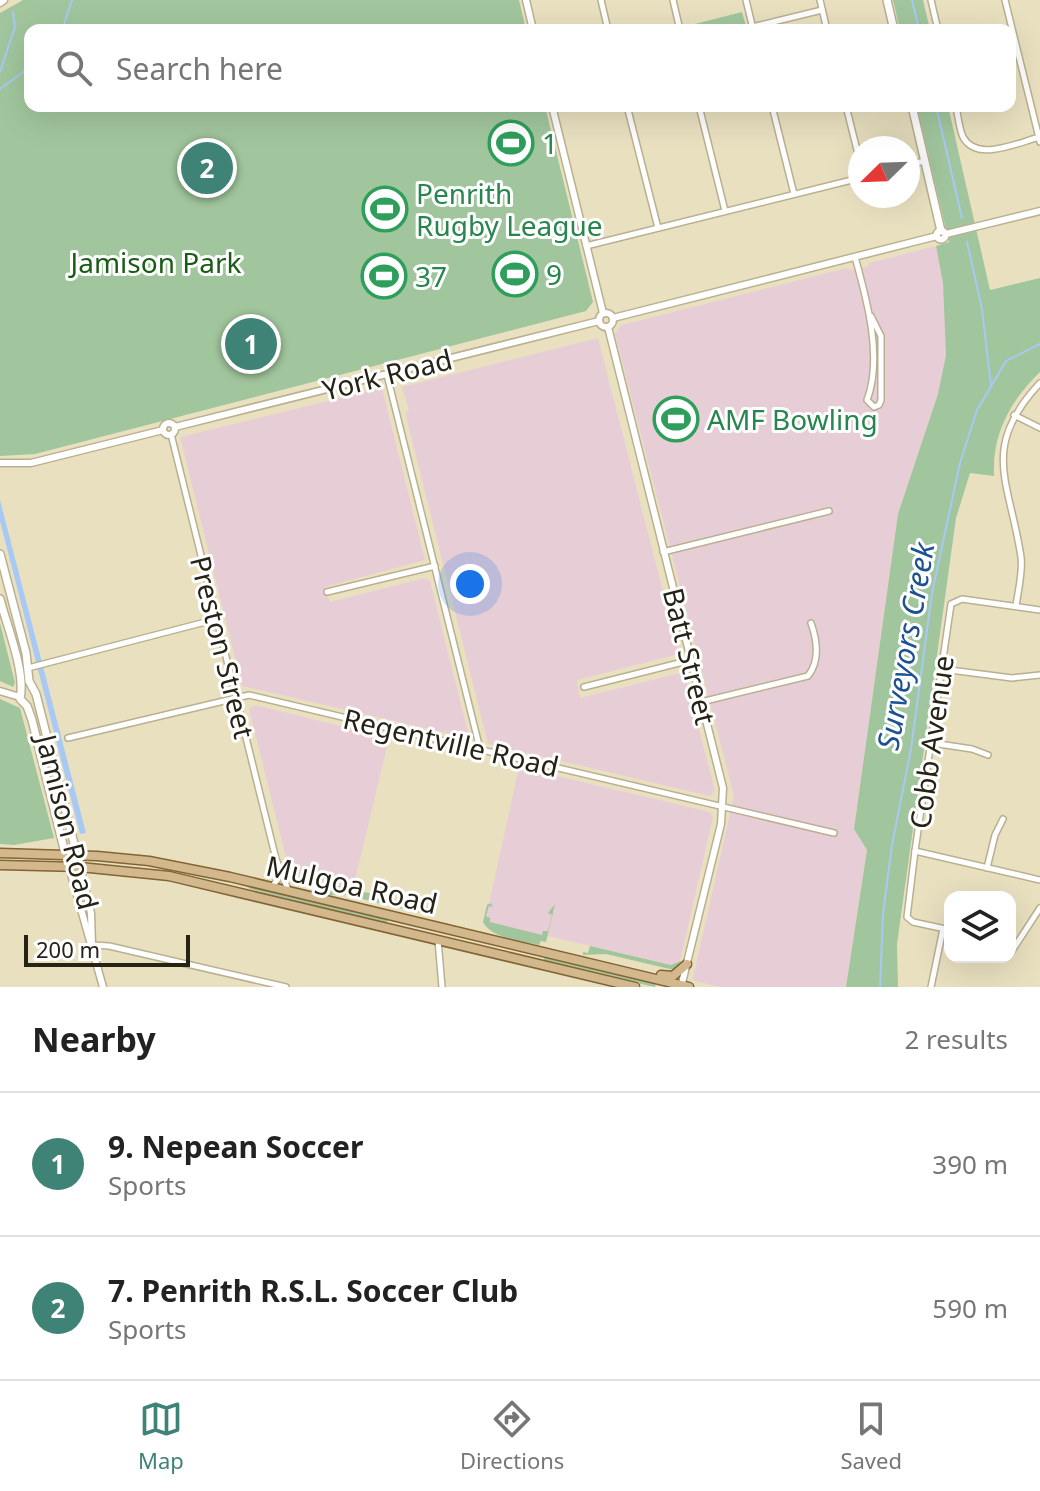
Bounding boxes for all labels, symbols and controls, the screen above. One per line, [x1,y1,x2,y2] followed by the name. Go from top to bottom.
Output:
[24,24,1016,112] search box
[52,46,96,90] icon: search
[116,48,283,89] text: Search here
[487,119,535,167] sports icon: 1
[542,124,558,162] place label: 1
[848,136,920,208] north arrow
[181,138,233,198] pin: 2
[416,174,603,244] place label: Penrith Rugby League
[361,185,409,233] sports icon: Penrith Rugby League
[68,243,241,281] park label: Jamison Park
[491,250,539,298] sports icon: 9
[360,252,408,300] sports icon: 37
[546,255,562,293] place label: 9
[415,257,447,295] place label: 37
[225,314,277,374] pin: 1
[318,340,456,408] street label: York Road
[652,395,700,443] sports icon: AMF Bowling
[707,400,878,438] place label: AMF Bowling
[867,538,944,753] water label: Surveyors Creek
[182,552,264,742] street label: Preston Street
[450,564,490,604] your location
[655,584,725,728] street label: Batt Street
[900,653,962,831] street label: Cobb Avenue
[340,699,562,785] street label: Regentville Road
[27,728,108,913] street label: Jamison Road
[263,846,441,922] street label: Mulgoa Road
[944,891,1016,963] map controls
[944,891,1016,963] button: layers
[24,931,190,967] scale bar
[36,934,100,964] text: 200 m
[32,1016,156,1062] text: Nearby
[904,1021,1008,1057] text: 2 results
[108,1126,363,1167] text: 9. Nepean Soccer
[51,1146,65,1182] text: 1
[932,1146,1008,1182] text: 390 m
[108,1167,187,1203] text: Sports
[108,1270,518,1311] text: 7. Penrith R.S.L. Soccer Club
[51,1290,65,1326] text: 2
[932,1290,1008,1326] text: 590 m
[108,1311,187,1347] text: Sports
[138,1397,184,1475] tab: Map
[460,1397,564,1475] tab: Directions
[840,1397,902,1475] tab: Saved

